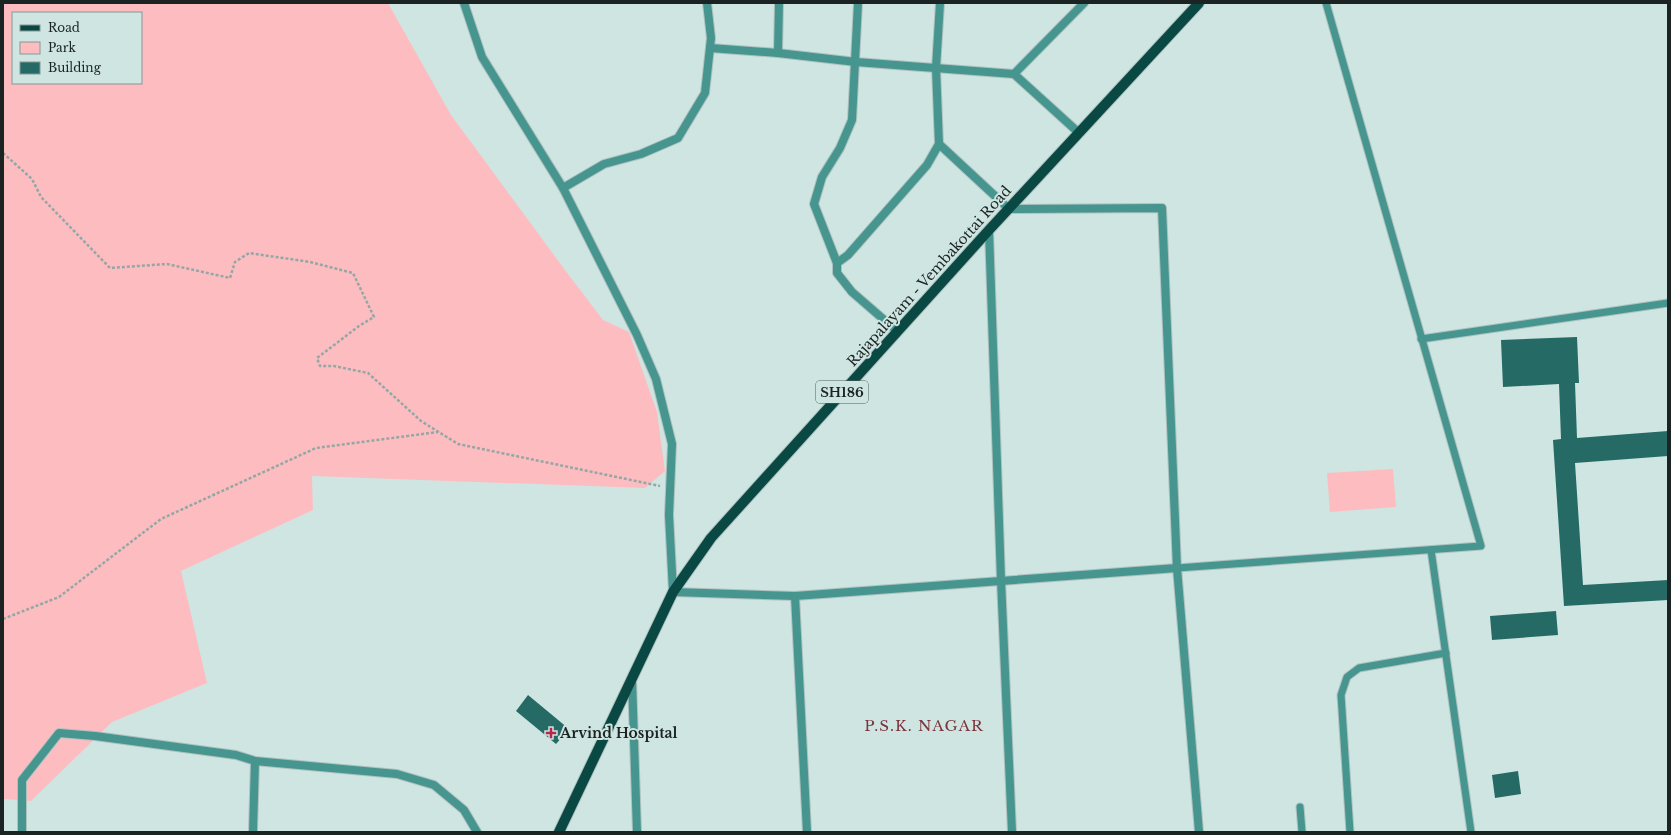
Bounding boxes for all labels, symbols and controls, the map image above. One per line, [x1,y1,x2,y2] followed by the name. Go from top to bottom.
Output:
[12,12,142,84] legend
[48,20,80,35] text: Road
[48,40,76,55] text: Park
[48,60,102,75] text: Building
[843,182,1015,370] street label: Rajapalayam - Vembakottai Road
[816,381,868,403] road number: SH186
[864,716,984,735] district label: P.S.K. NAGAR
[559,724,678,742] place label: Arvind Hospital
[545,727,557,739] marker: Arvind Hospital

